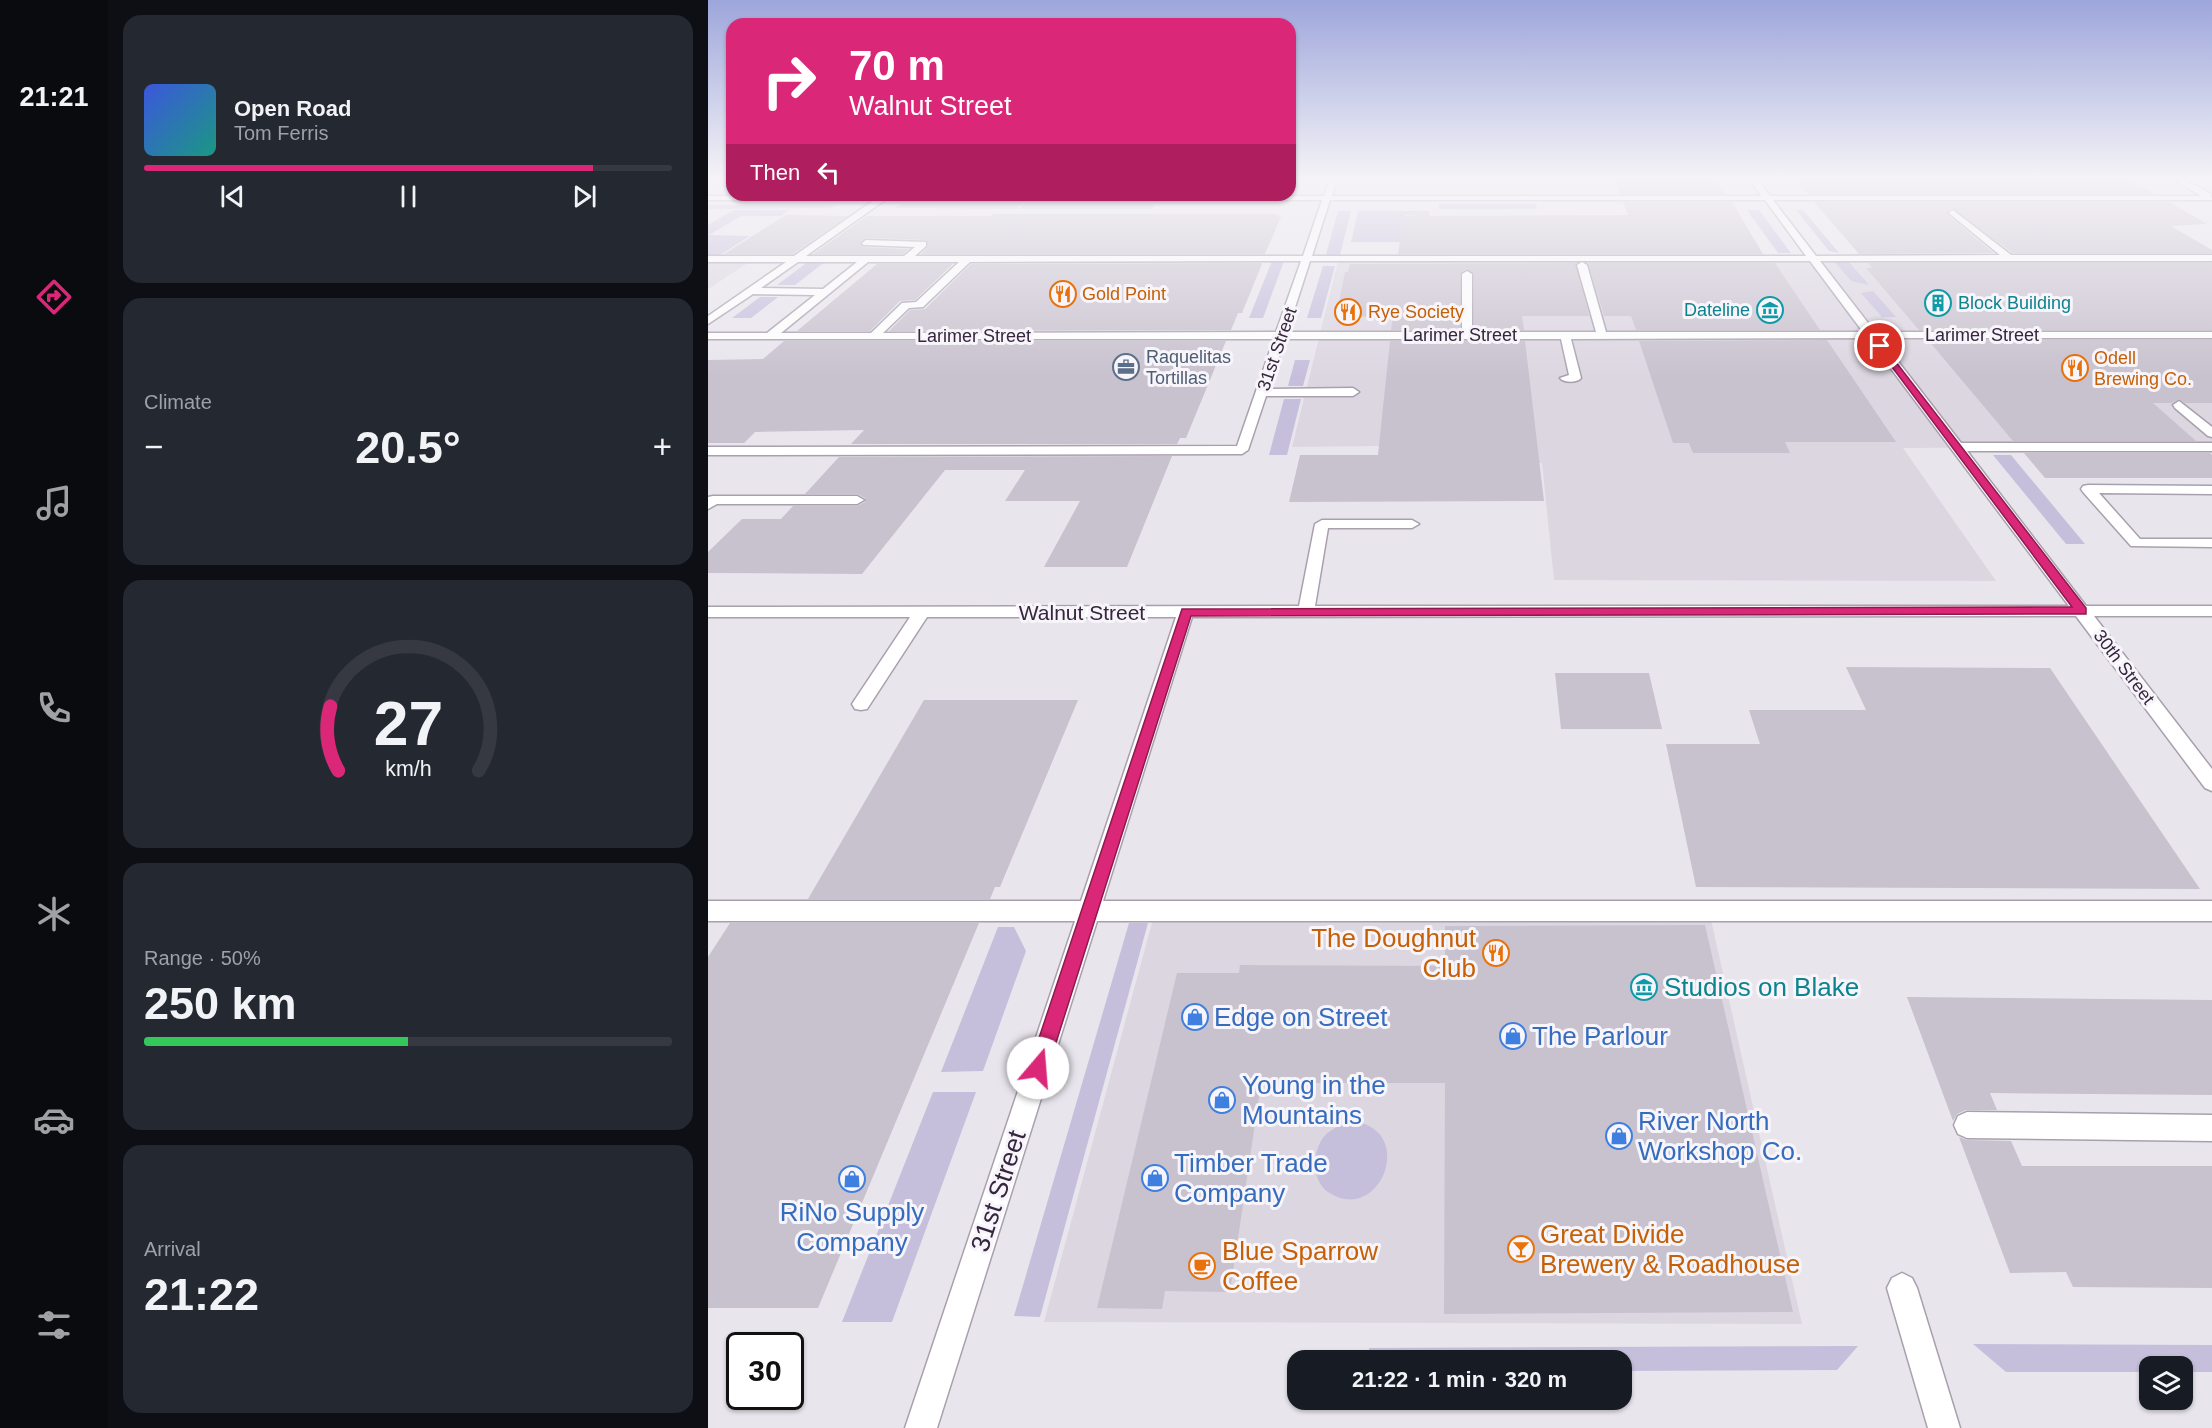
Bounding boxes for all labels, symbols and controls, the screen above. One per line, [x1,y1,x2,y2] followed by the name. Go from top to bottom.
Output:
[750,42,828,120] icon: right
[849,42,945,89] text: 70 m
[19,82,89,112] text: 21:21
[849,91,1012,121] text: Walnut Street
[234,96,351,121] text: Open Road
[234,122,328,144] text: Tom Ferris
[812,156,845,189] icon: left
[750,160,800,185] text: Then
[216,180,249,213] icon: previous
[392,180,425,213] icon: pause
[568,180,601,213] icon: next
[33,276,75,318] icon: directions
[1048,279,1078,309] restaurant icon: Gold Point
[1082,284,1166,304] place label: Gold Point
[1923,288,1953,318] building icon: Block Building
[1958,293,2071,313] place label: Block Building
[1755,295,1785,325] museum icon: Dateline
[1333,297,1363,327] restaurant icon: Rye Society
[1684,300,1750,320] place label: Dateline
[1368,302,1464,322] place label: Rye Society
[1253,305,1301,393] street label: 31st Street
[1854,320,1905,371] pin
[1403,325,1517,345] street label: Larimer Street
[1925,325,2039,345] street label: Larimer Street
[917,326,1031,346] street label: Larimer Street
[1863,329,1896,362] icon: arrive
[1146,347,1231,388] place label: Raquelitas Tortillas
[2094,348,2192,389] place label: Odell Brewing Co.
[1111,352,1141,382] office icon: Raquelitas Tortillas
[2060,353,2090,383] restaurant icon: Odell Brewing Co.
[144,391,212,413] text: Climate
[355,422,461,473] text: 20.5°
[144,428,163,465] text: −
[653,428,672,465] text: +
[33,482,75,524] icon: music
[1019,601,1145,624] street label: Walnut Street
[2090,626,2158,708] street label: 30th Street
[33,687,75,729] icon: phone
[373,689,443,758] text: 27
[385,757,431,781] text: km/h
[33,893,75,935] icon: climate
[1311,923,1477,983] place label: The Doughnut Club
[1481,938,1511,968] restaurant icon: The Doughnut Club
[144,947,261,969] text: Range · 50%
[1629,972,1659,1002] museum icon: Studios on Blake
[1664,972,1859,1002] place label: Studios on Blake
[144,978,297,1029] text: 250 km
[1180,1002,1210,1032] shop icon: Edge on Street
[1214,1002,1388,1032] place label: Edge on Street
[1498,1021,1528,1051] shop icon: The Parlour
[1532,1021,1668,1051] place label: The Parlour
[1006,1036,1070,1100] position arrow
[1242,1070,1386,1130] place label: Young in the Mountains
[1207,1085,1237,1115] shop icon: Young in the Mountains
[33,1099,75,1141] icon: car
[1638,1106,1802,1166] place label: River North Workshop Co.
[1604,1121,1634,1151] shop icon: River North Workshop Co.
[964,1126,1032,1255] street label: 31st Street
[1174,1148,1328,1208] place label: Timber Trade Company
[1140,1163,1170,1193] shop icon: Timber Trade Company
[837,1164,867,1194] shop icon: RiNo Supply Company
[780,1197,924,1257] place label: RiNo Supply Company
[1540,1219,1800,1279] place label: Great Divide Brewery & Roadhouse
[1506,1234,1536,1264] bar icon: Great Divide Brewery & Roadhouse
[1222,1236,1378,1296] place label: Blue Sparrow Coffee
[144,1238,201,1260] text: Arrival
[1187,1251,1217,1281] cafe icon: Blue Sparrow Coffee
[144,1269,259,1320] text: 21:22
[33,1304,75,1346] icon: filters
[726,1332,804,1410] speed limit sign: 30
[2139,1356,2193,1410] map controls
[2139,1356,2193,1410] button: layers
[1352,1367,1567,1392] text: 21:22 · 1 min · 320 m

